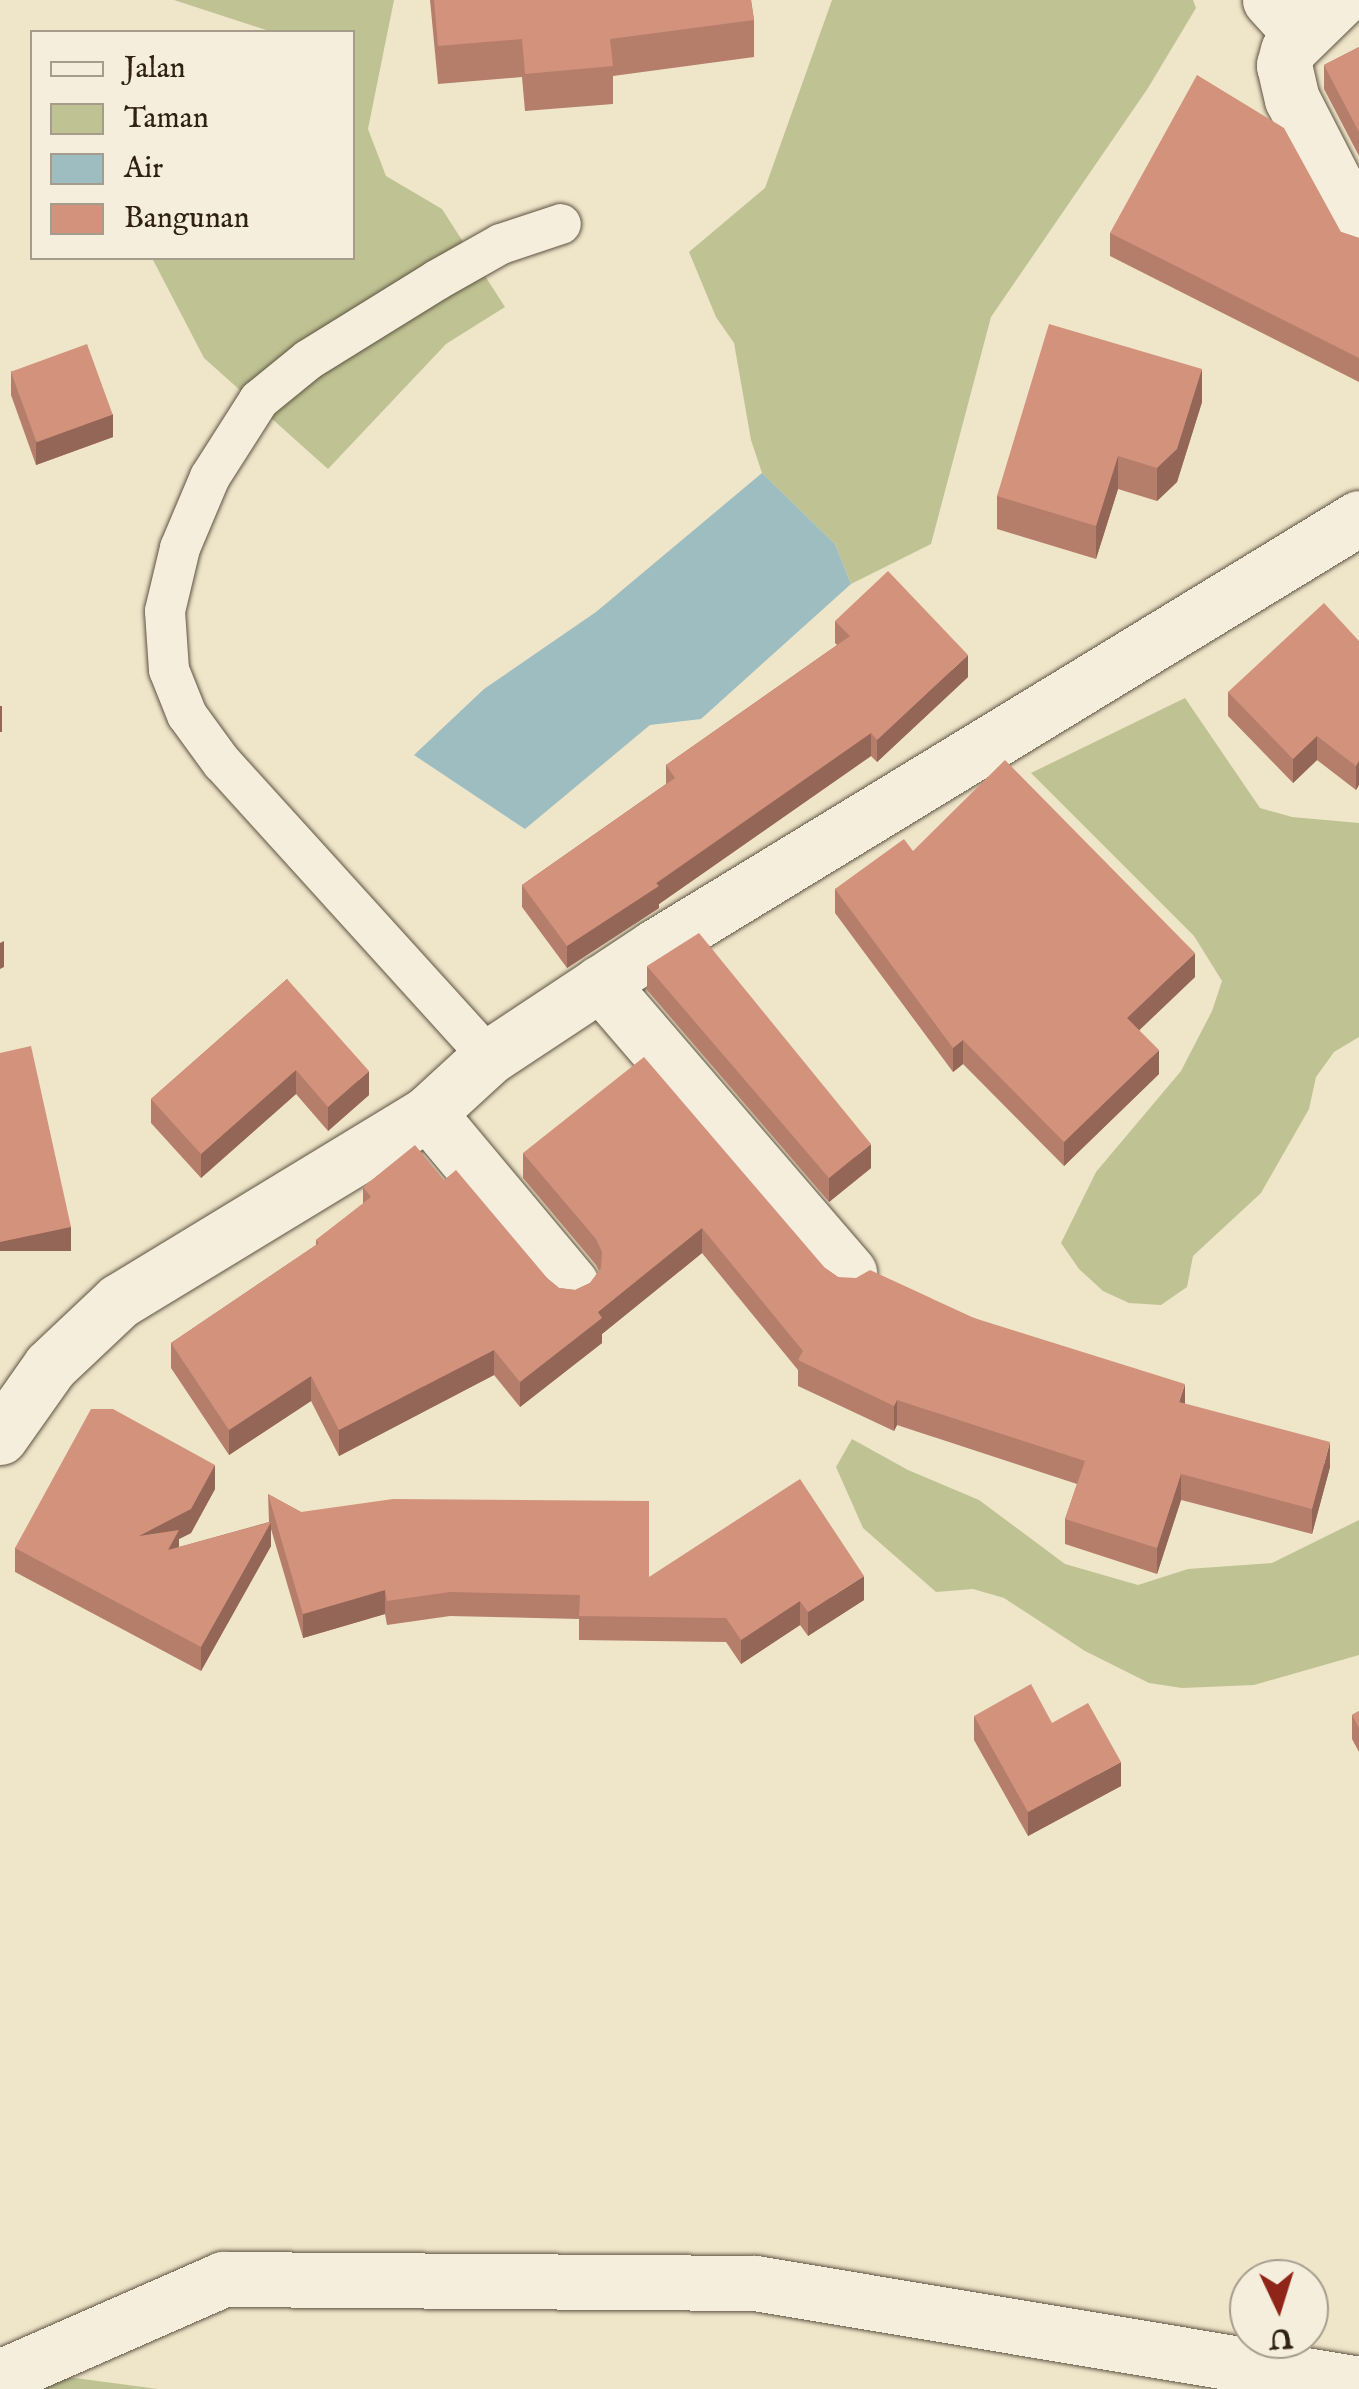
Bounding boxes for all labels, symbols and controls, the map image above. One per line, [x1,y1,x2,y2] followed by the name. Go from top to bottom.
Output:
[30,30,355,260] legend
[124,50,186,88] text: Jalan
[124,100,209,138] text: Taman
[124,150,163,188] text: Air
[124,200,250,238] text: Bangunan
[1229,2259,1329,2359] north arrow
[1268,2319,1294,2356] text: U

